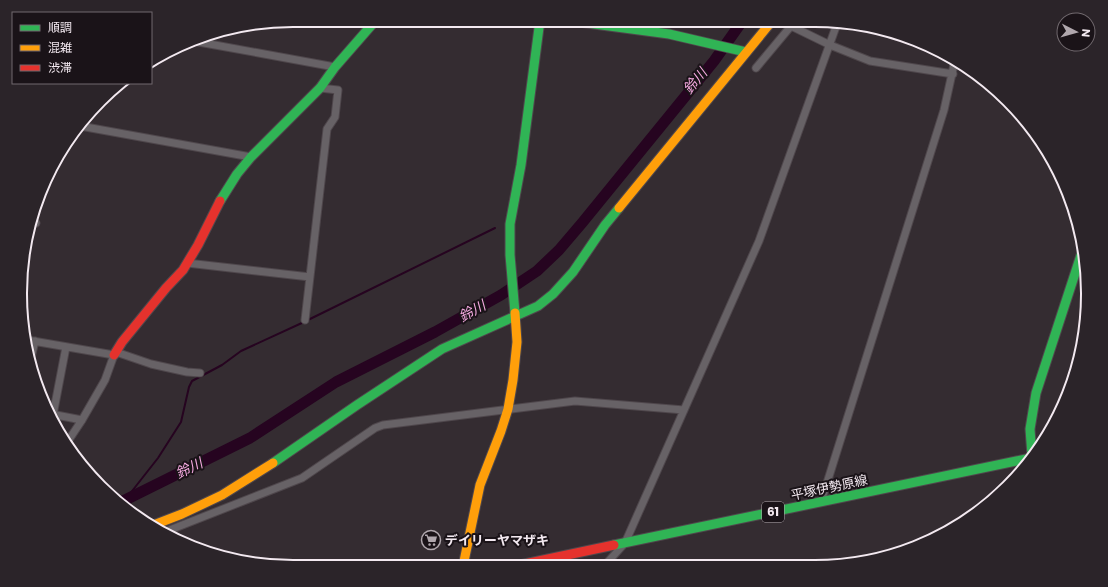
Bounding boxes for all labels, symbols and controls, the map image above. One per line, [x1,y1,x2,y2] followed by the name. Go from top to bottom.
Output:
[12,12,152,84] legend
[1056,12,1096,52] north arrow
[48,19,72,36] text: 順調
[1078,28,1094,38] text: N
[48,39,72,56] text: 混雑
[48,59,72,76] text: 渋滞
[678,62,713,98] water label: 鈴川
[455,294,491,327] water label: 鈴川
[172,452,208,483] water label: 鈴川
[789,470,869,505] street label: 平塚伊勢原線
[762,502,784,522] road number: 61
[420,529,442,551] supermarket icon: デイリーヤマザキ
[445,531,549,550] place label: デイリーヤマザキ

